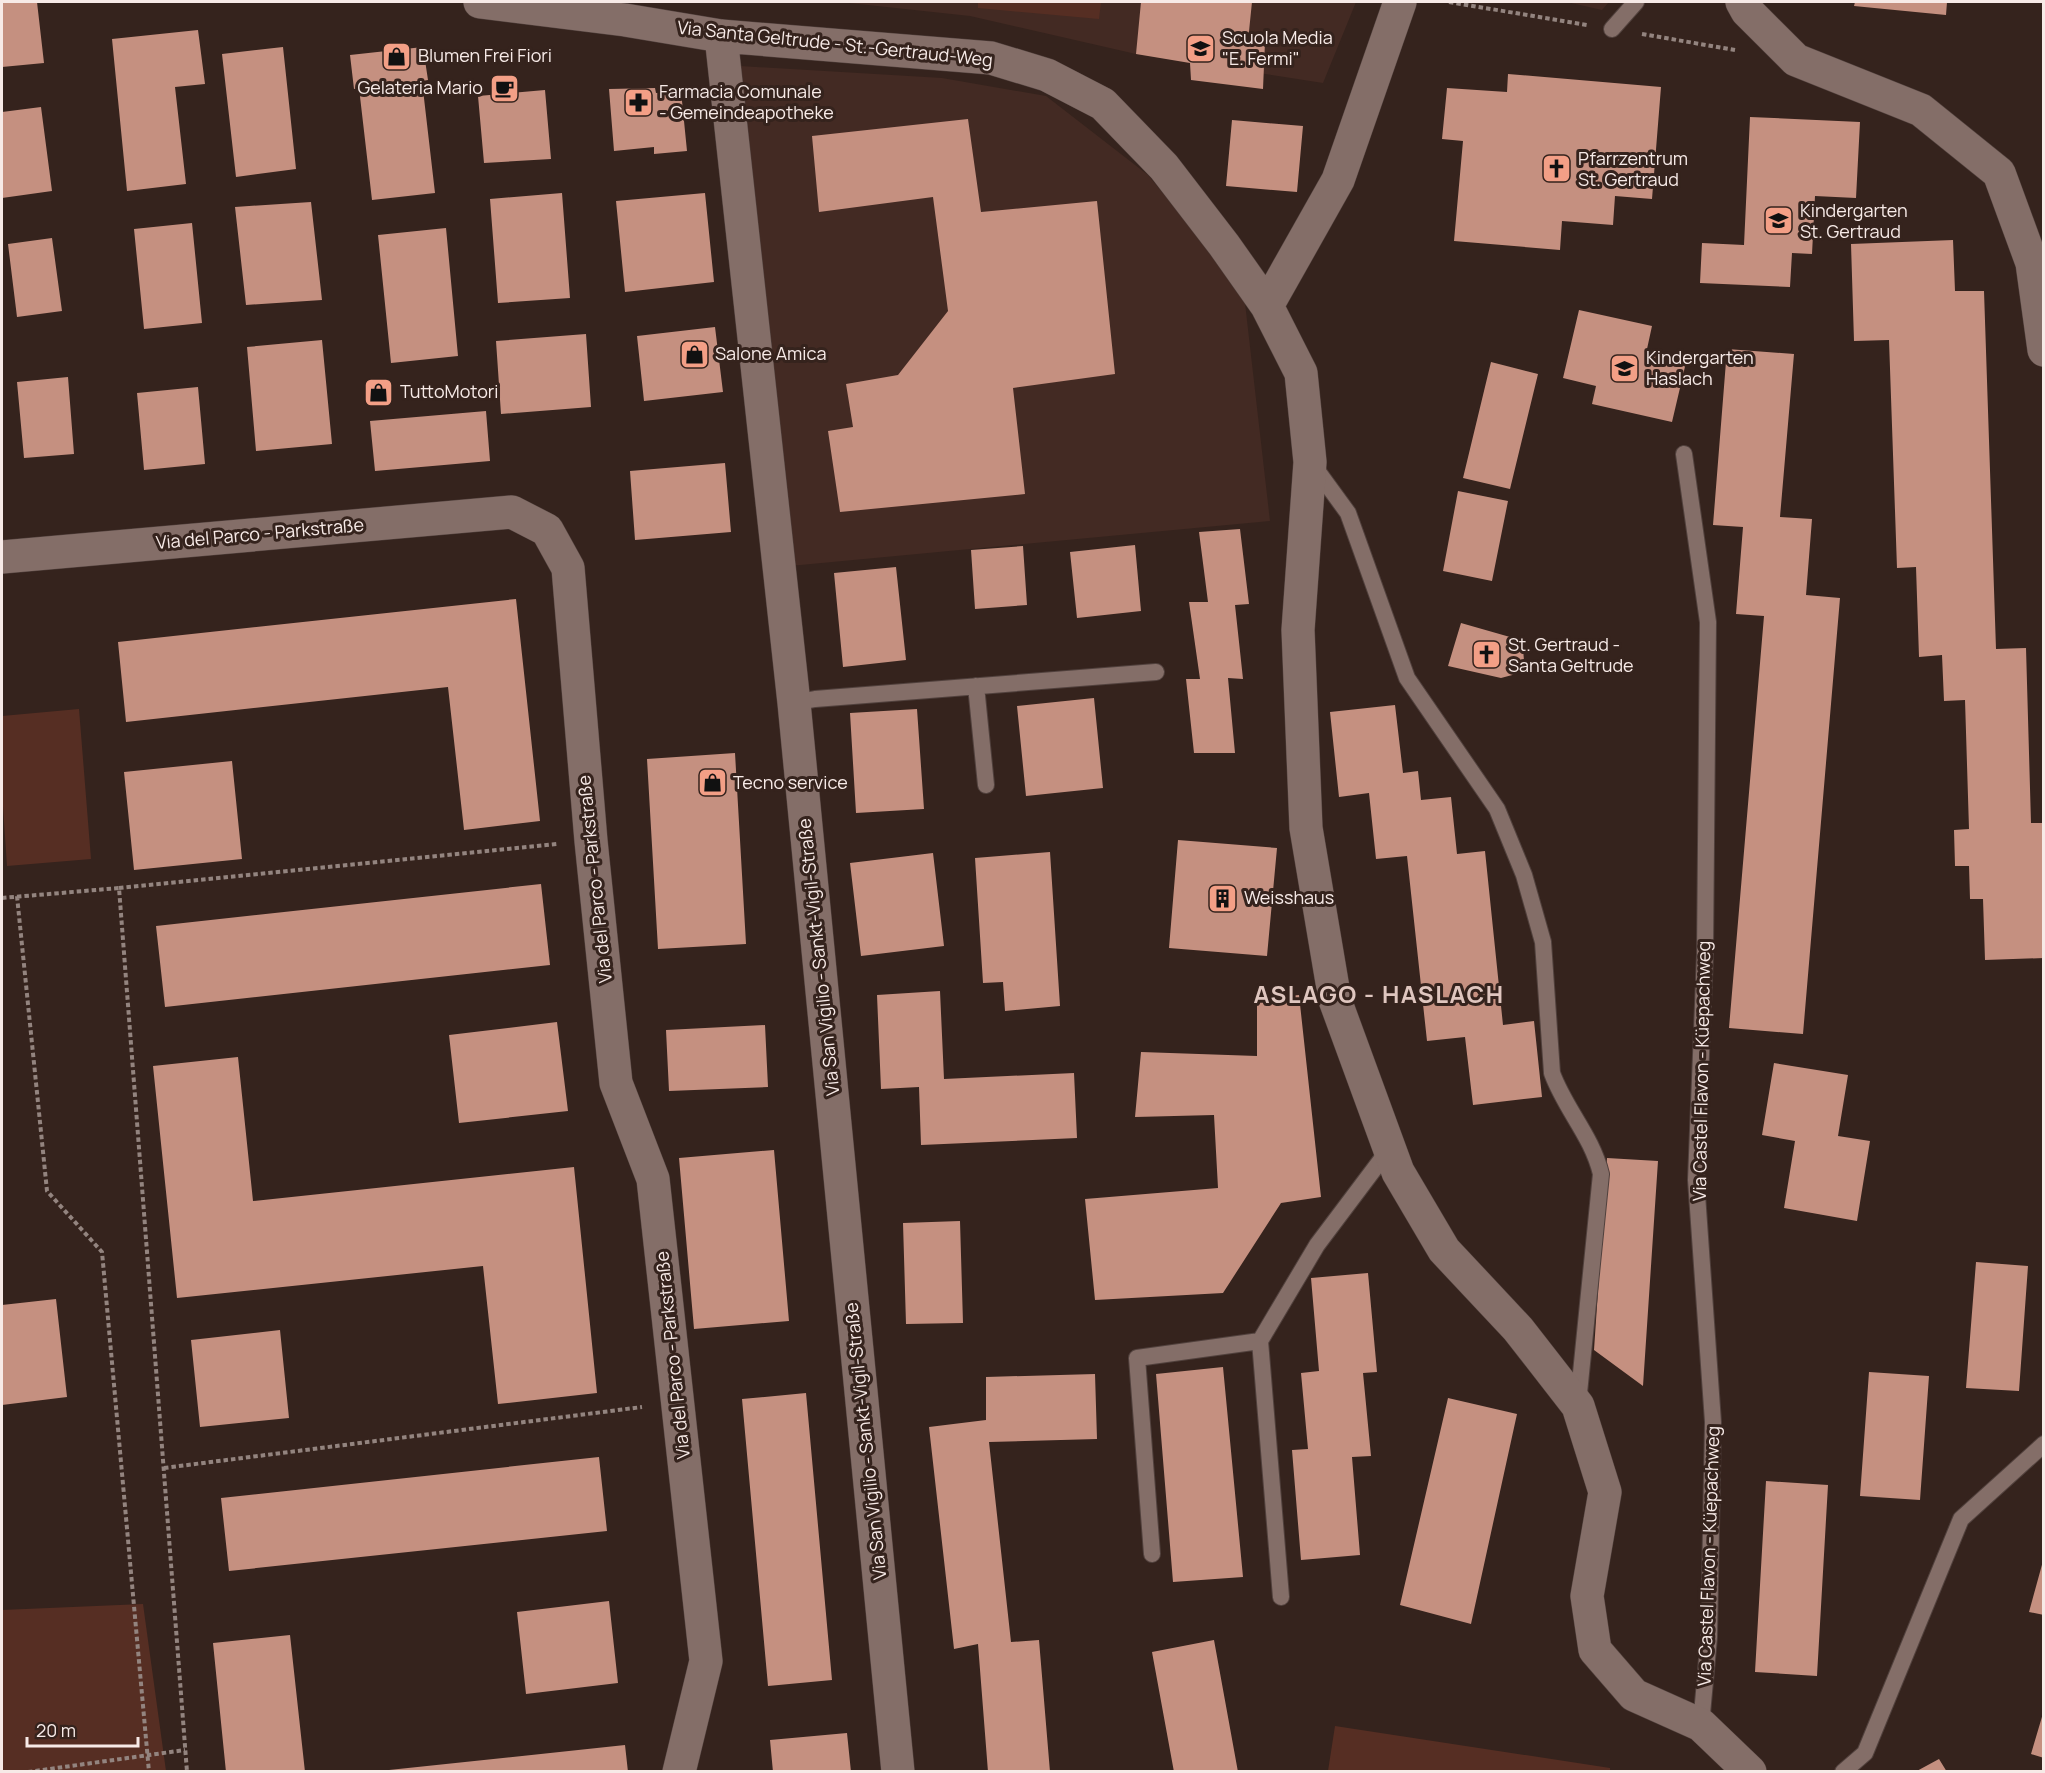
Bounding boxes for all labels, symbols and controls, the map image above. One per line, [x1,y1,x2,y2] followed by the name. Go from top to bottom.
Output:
[676,14,994,72] street label: Via Santa Geltrude - St.-Gertraud-Weg
[1222,25,1333,70] place label: Scuola Media "E. Fermi"
[1185,32,1217,64] school or university icon: Scuola Media "E. Fermi"
[381,40,413,72] shop icon: Blumen Frei Fiori
[418,43,552,67] place label: Blumen Frei Fiori
[488,72,520,104] cafe icon: Gelateria Mario
[357,75,483,99] place label: Gelateria Mario
[659,79,834,124] place label: Farmacia Comunale - Gemeindeapotheke
[622,86,654,118] pharmacy icon: Farmacia Comunale - Gemeindeapotheke
[1578,146,1688,191] place label: Pfarrzentrum St. Gertraud
[1541,153,1573,185] church icon: Pfarrzentrum St. Gertraud
[1800,198,1908,243] place label: Kindergarten St. Gertraud
[1763,205,1795,237] school or university icon: Kindergarten St. Gertraud
[678,338,710,370] shop icon: Salone Amica
[715,341,826,365] place label: Salone Amica
[1646,345,1754,390] place label: Kindergarten Haslach
[1609,352,1641,384] school or university icon: Kindergarten Haslach
[363,376,395,408] shop icon: TuttoMotori
[400,379,499,403] place label: TuttoMotori
[155,512,365,554] street label: Via del Parco - Parkstraße
[1508,632,1634,677] place label: St. Gertraud - Santa Geltrude
[1471,639,1503,671] church icon: St. Gertraud - Santa Geltrude
[696,767,728,799] shop icon: Tecno service
[733,770,848,794] place label: Tecno service
[571,774,617,984] street label: Via del Parco - Parkstraße
[791,817,845,1097] street label: Via San Vigilio - Sankt-Vigil-Straße
[1207,882,1239,914] building icon: Weisshaus
[1244,885,1334,909] place label: Weisshaus
[1687,941,1715,1201] street label: Via Castel Flavon - Küepachweg
[1253,977,1505,1010] district label: ASLAGO - HASLACH
[649,1250,695,1460] street label: Via del Parco - Parkstraße
[838,1301,892,1581] street label: Via San Vigilio - Sankt-Vigil-Straße
[1691,1425,1725,1687] street label: Via Castel Flavon - Küepachweg
[27,1710,138,1748] scale bar
[36,1718,76,1742] text: 20 m

